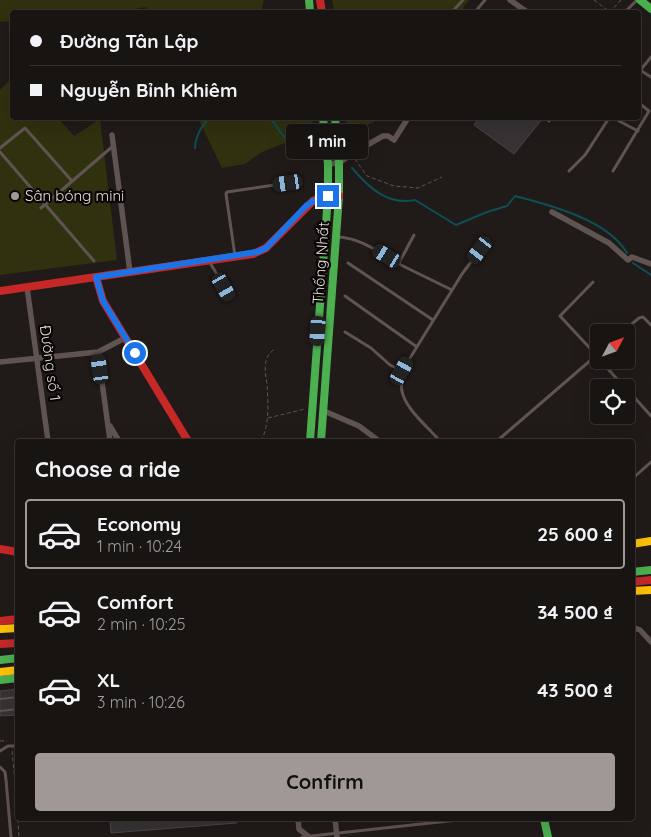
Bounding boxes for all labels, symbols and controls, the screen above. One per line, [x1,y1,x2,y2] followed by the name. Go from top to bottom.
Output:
[60,29,198,53] text: Đường Tân Lập
[60,78,238,102] text: Nguyễn Bỉnh Khiêm
[287,124,369,158] callout: 1 min
[308,131,346,151] text: 1 min
[272,173,303,193] car
[317,185,339,207] route end
[25,186,124,205] place label: Sân bóng mini
[9,190,21,202] marker: Sân bóng mini
[308,221,333,305] street label: Thống Nhất
[464,234,495,266] car
[370,242,403,270] car
[210,270,237,304] car
[309,316,326,346] car
[36,324,65,402] street label: Đường số 1
[590,324,635,369] north arrow
[590,324,635,424] map controls
[124,342,146,364] route start
[90,353,109,385] car
[388,354,415,388] car
[590,379,635,424] button: locate
[35,455,180,483] text: Choose a ride
[37,512,82,557] icon: car
[97,512,181,536] text: Economy
[537,522,613,546] text: 25 600 ₫
[97,536,182,556] text: 1 min · 10:24
[37,590,82,635] icon: car
[97,590,174,614] text: Comfort
[537,600,613,624] text: 34 500 ₫
[97,614,185,634] text: 2 min · 10:25
[37,668,82,713] icon: car
[97,668,120,692] text: XL
[537,678,613,702] text: 43 500 ₫
[97,692,185,712] text: 3 min · 10:26
[35,753,615,811] button: Confirm

